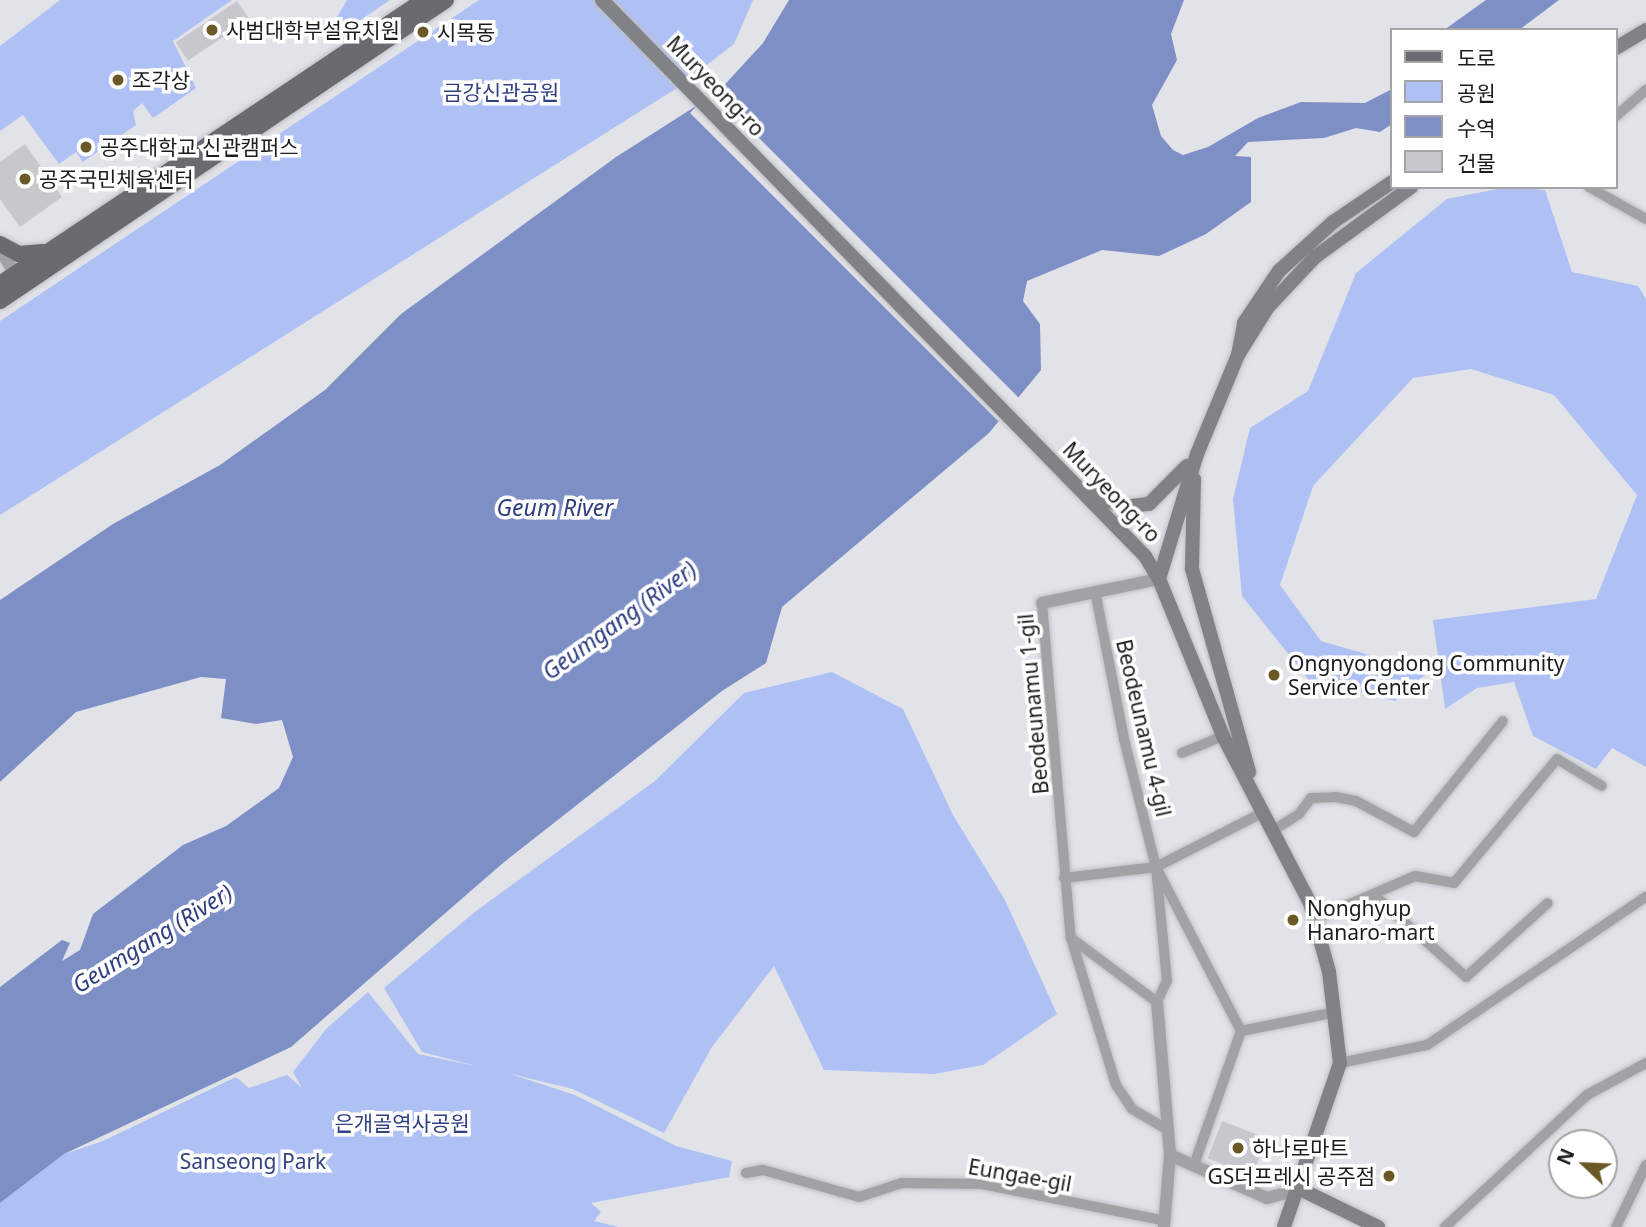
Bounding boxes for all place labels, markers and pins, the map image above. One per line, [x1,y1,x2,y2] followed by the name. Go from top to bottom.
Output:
[226,17,400,43] place label: 사범대학부설유치원
[437,19,495,45] place label: 시목동
[204,22,220,38] marker: 사범대학부설유치원
[415,24,431,40] marker: 시목동
[132,67,190,93] place label: 조각상
[110,72,126,88] marker: 조각상
[100,134,299,160] place label: 공주대학교 신관캠퍼스
[78,139,94,155] marker: 공주대학교 신관캠퍼스
[39,166,194,192] place label: 공주국민체육센터
[17,171,33,187] marker: 공주국민체육센터
[1288,650,1564,700] place label: Ongnyongdong Community Service Center
[1266,667,1282,683] marker: Ongnyongdong Community Service Center
[1307,895,1434,945] place label: Nonghyup Hanaro-mart
[1285,912,1301,928] marker: Nonghyup Hanaro-mart
[1252,1135,1349,1161] place label: 하나로마트
[1230,1140,1246,1156] marker: 하나로마트
[1207,1163,1375,1189] place label: GS더프레시 공주점
[1381,1168,1397,1184] marker: GS더프레시 공주점

